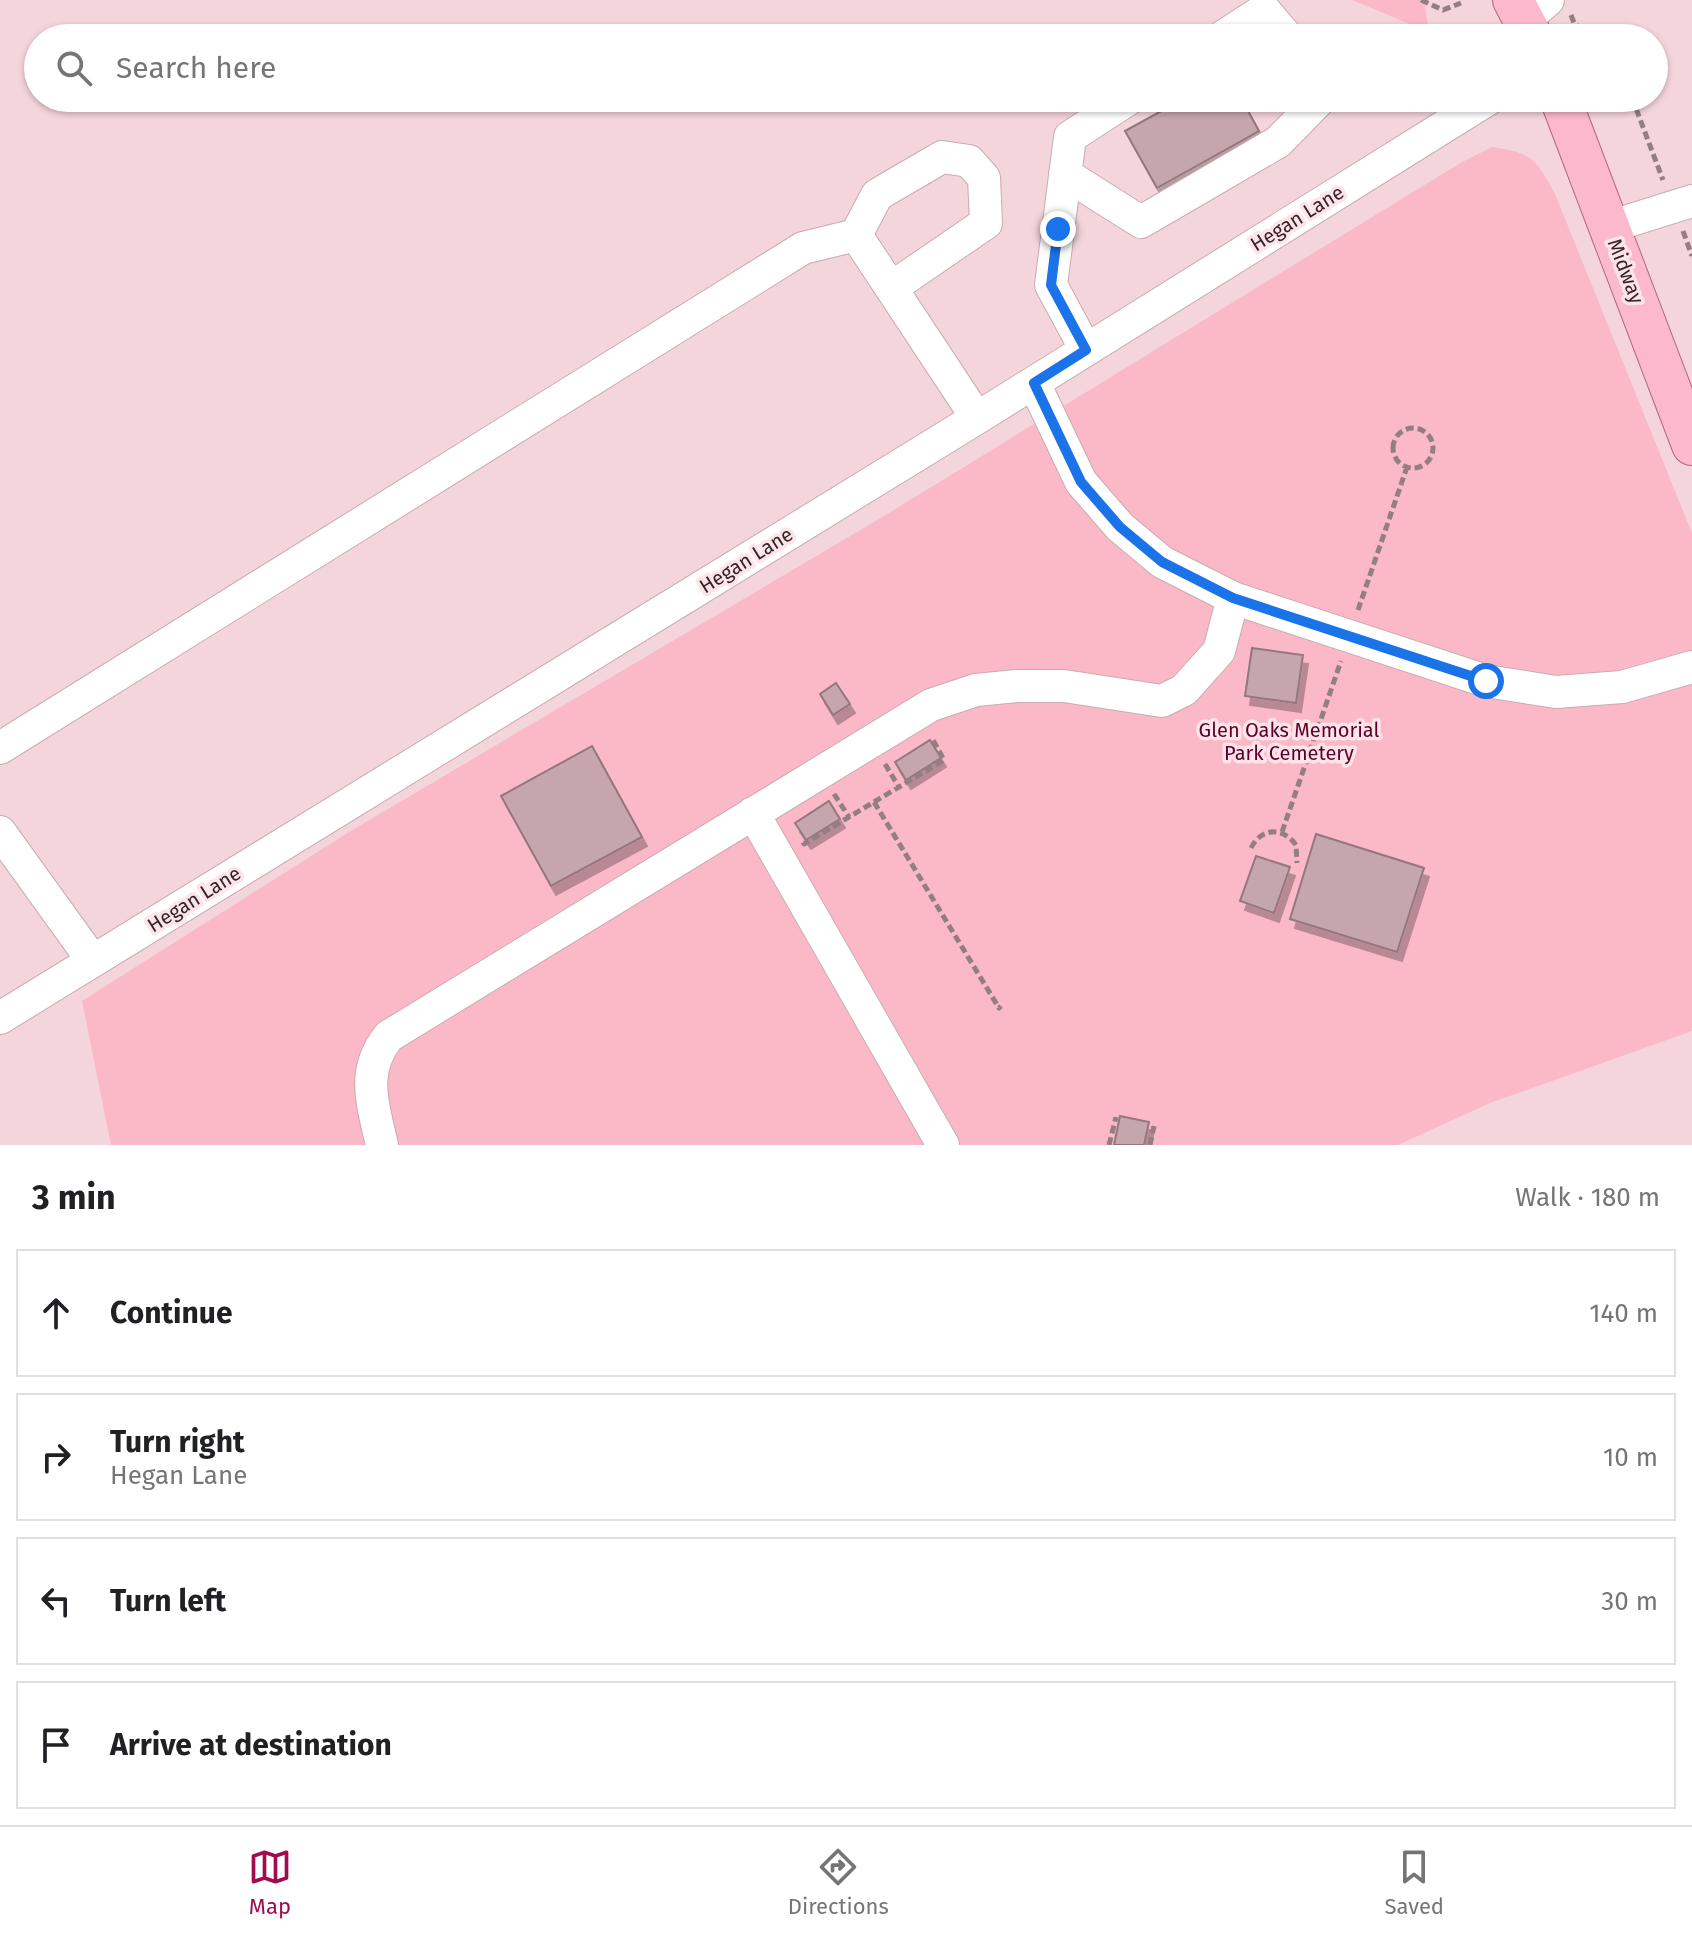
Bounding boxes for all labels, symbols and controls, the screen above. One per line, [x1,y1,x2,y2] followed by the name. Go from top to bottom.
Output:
[24,24,1668,112] search box
[52,46,96,90] icon: search
[116,50,276,86] text: Search here
[1246,180,1348,256] street label: Hegan Lane
[1040,211,1076,247] route end
[1603,235,1649,307] street label: Midway
[695,522,797,598] street label: Hegan Lane
[1468,663,1504,699] route start
[1199,718,1380,765] park label: Glen Oaks Memorial Park Cemetery
[143,861,245,937] street label: Hegan Lane
[32,1177,116,1218] text: 3 min
[1515,1182,1660,1213] text: Walk · 180 m
[34,1291,78,1335] icon: ahead
[110,1295,233,1331] text: Continue
[1589,1298,1658,1329] text: 140 m
[110,1424,245,1460] text: Turn right
[34,1435,78,1479] icon: right
[1603,1442,1658,1473] text: 10 m
[110,1460,247,1491] text: Hegan Lane
[34,1579,78,1623] icon: left
[110,1583,226,1619] text: Turn left
[1601,1586,1658,1617] text: 30 m
[34,1723,78,1767] icon: arrive
[110,1727,392,1763] text: Arrive at destination
[248,1845,292,1920] tab: Map
[788,1845,889,1920] tab: Directions
[1385,1845,1444,1920] tab: Saved

